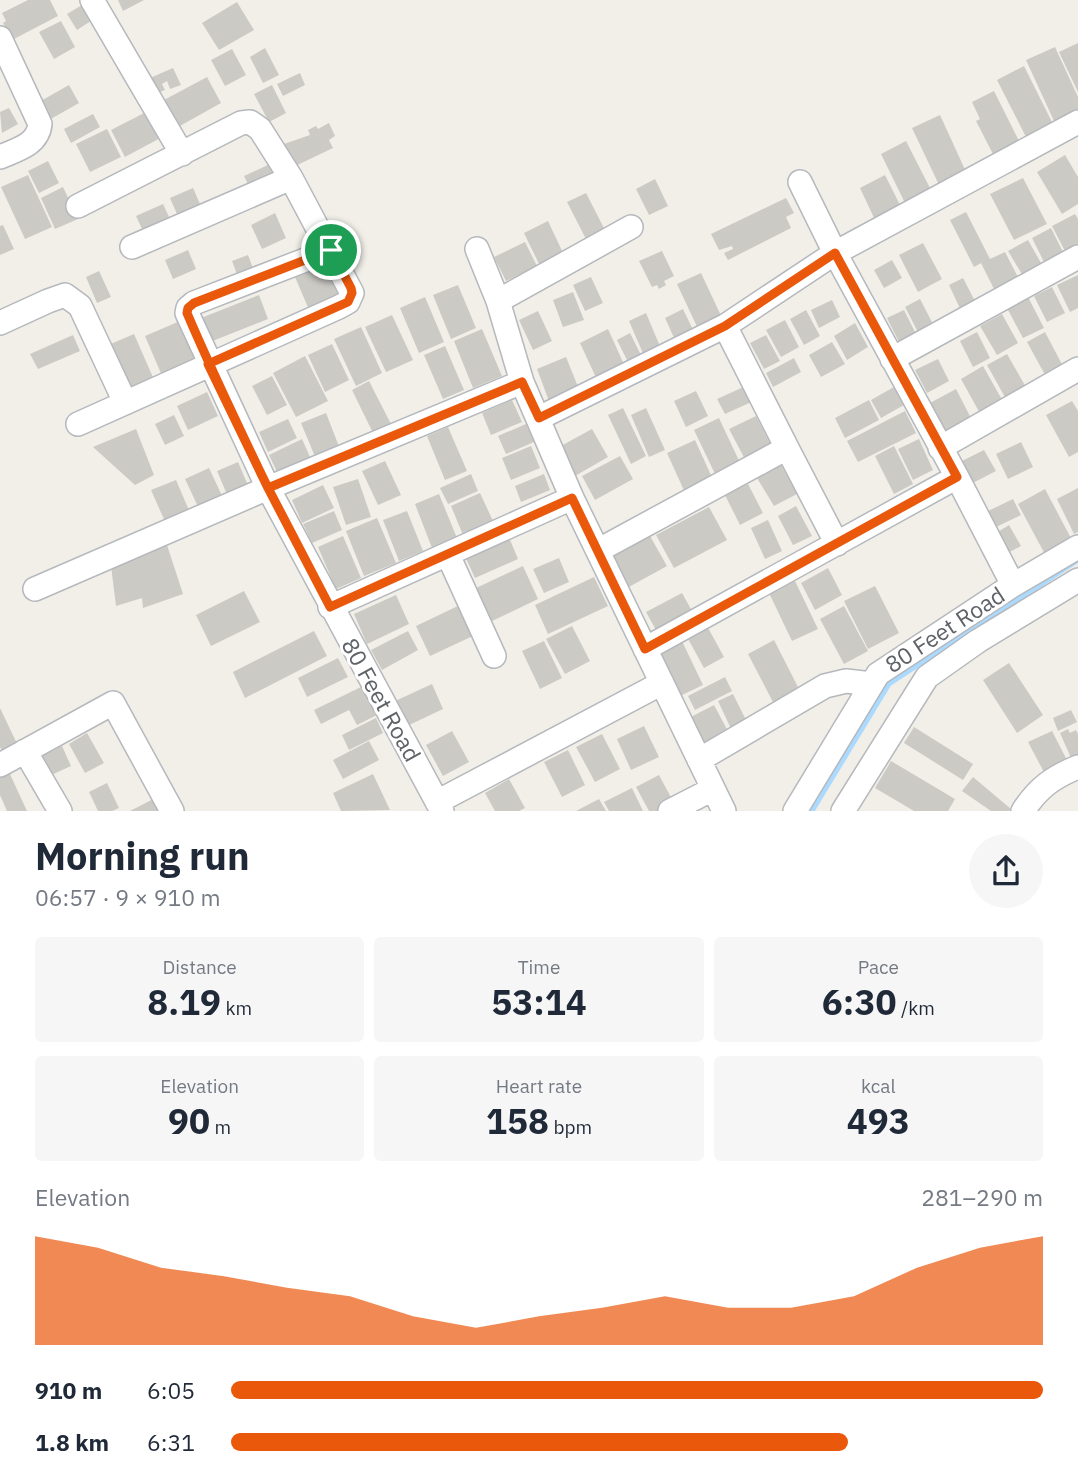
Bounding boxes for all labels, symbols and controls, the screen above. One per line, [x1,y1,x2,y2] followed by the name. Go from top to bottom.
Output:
[301,220,361,280] pin
[312,231,350,269] icon: arrive
[879,579,1010,679] street label: 80 Feet Road
[336,632,428,767] street label: 80 Feet Road
[35,831,250,880] text: Morning run
[969,834,1043,908] button: share
[35,882,221,912] text: 06:57 · 9 × 910 m
[163,955,237,979] text: Distance
[518,955,560,979] text: Time
[858,955,899,979] text: Pace
[147,979,221,1025] text: 8.19
[491,979,587,1025] text: 53:14
[822,979,896,1025] text: 6:30
[221,996,252,1020] text: km
[896,996,935,1020] text: /km
[160,1074,239,1098] text: Elevation
[496,1074,582,1098] text: Heart rate
[861,1074,896,1098] text: kcal
[168,1098,210,1144] text: 90
[486,1098,549,1144] text: 158
[847,1098,910,1144] text: 493
[210,1115,231,1139] text: m
[549,1115,592,1139] text: bpm
[35,1182,130,1212] text: Elevation
[921,1182,1043,1212] text: 281–290 m
[35,1375,102,1405] text: 910 m
[147,1375,195,1405] text: 6:05
[35,1427,109,1457] text: 1.8 km
[147,1427,195,1457] text: 6:31

